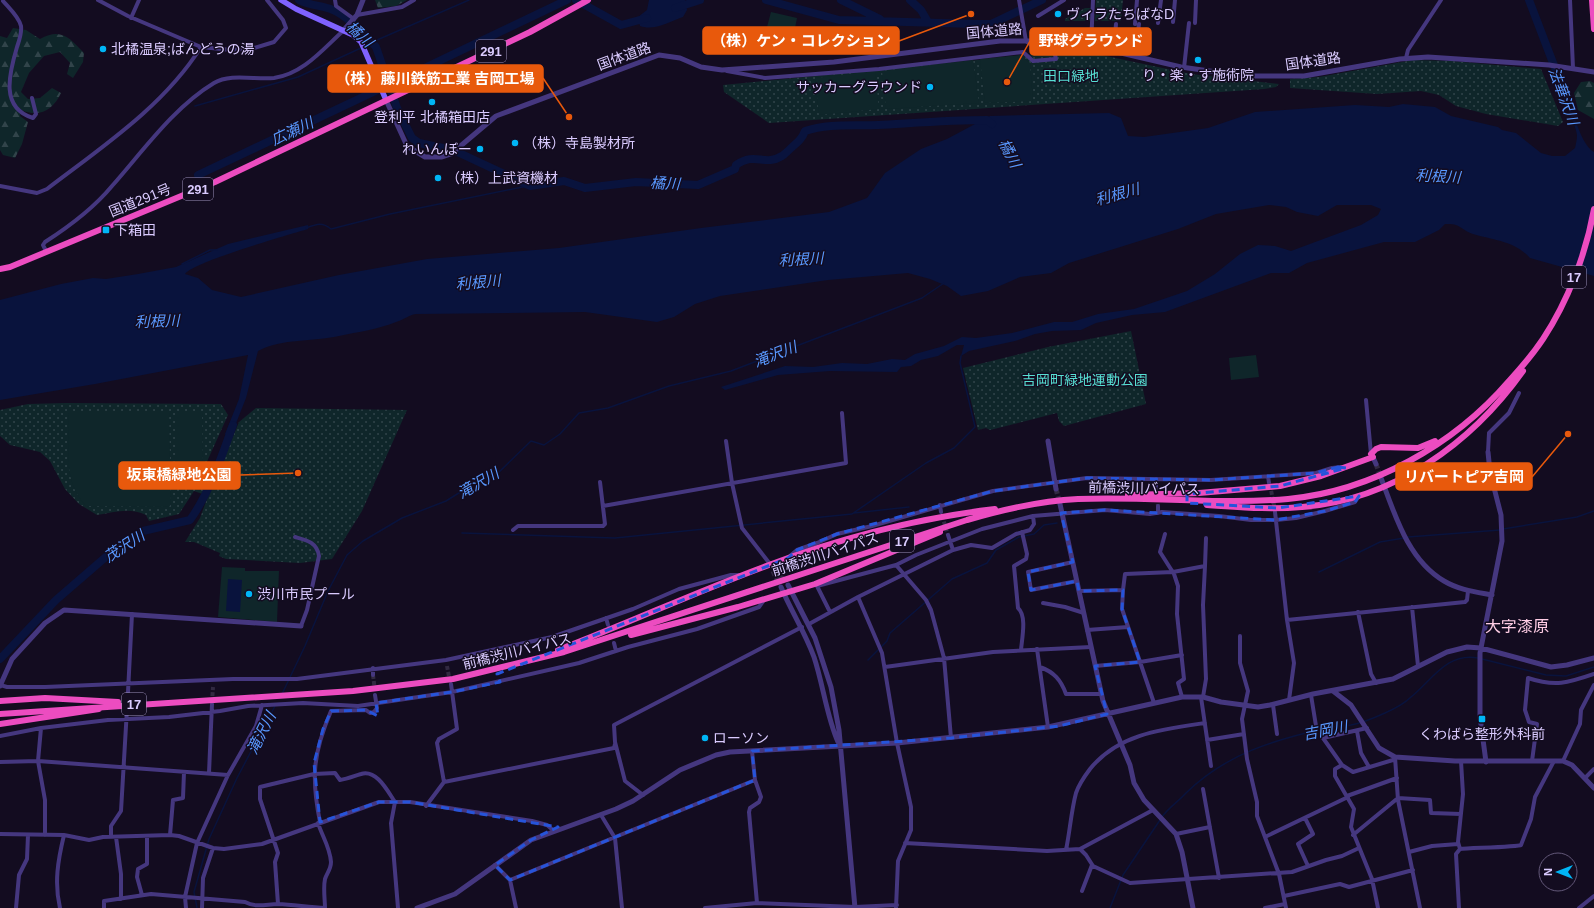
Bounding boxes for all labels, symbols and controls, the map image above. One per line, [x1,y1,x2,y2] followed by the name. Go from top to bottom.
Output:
[1066,6,1174,22] place label: ヴィラたちばなD
[1053,9,1063,19] marker: ヴィラたちばなD
[343,18,378,52] water label: 橘川
[965,21,1023,41] street label: 国体道路
[703,27,899,54] callout: （株）ケン・コレクション
[1030,28,1151,55] callout: 野球グラウンド
[711,32,891,49] text: （株）ケン・コレクション
[1038,32,1144,49] text: 野球グラウンド
[595,39,653,73] street label: 国体道路
[476,40,506,62] road number: 291
[111,41,254,57] place label: 北橘温泉;ばんどうの湯
[98,44,108,54] marker: 北橘温泉;ばんどうの湯
[1284,49,1342,73] street label: 国体道路
[1193,55,1203,65] marker: り・楽・す施術院
[328,65,543,92] callout: （株）藤川鉄筋工業 吉岡工場
[1546,65,1583,129] water label: 法華沢川
[1142,67,1254,83] place label: り・楽・す施術院
[1043,68,1099,84] park label: 田口緑地
[335,70,535,87] text: （株）藤川鉄筋工業 吉岡工場
[796,79,922,95] place label: サッカーグラウンド
[925,82,935,92] marker: サッカーグラウンド
[427,97,437,107] marker: 登利平 北橘箱田店
[374,109,490,125] place label: 登利平 北橘箱田店
[268,113,318,148] water label: 広瀬川
[523,135,635,151] place label: （株）寺島製材所
[996,136,1025,172] water label: 橘川
[510,138,520,148] marker: （株）寺島製材所
[402,141,472,157] place label: れいんぼー
[475,144,485,154] marker: れいんぼー
[1415,166,1463,186] water label: 利根川
[446,170,558,186] place label: （株）上武資機材
[433,173,443,183] marker: （株）上武資機材
[650,174,682,192] water label: 橘川
[183,178,213,200] road number: 291
[1093,179,1143,208] water label: 利根川
[107,180,173,220] street label: 国道291号
[114,222,156,238] place label: 下箱田
[101,225,111,235] marker: 下箱田
[778,249,826,269] water label: 利根川
[1562,266,1586,288] road number: 17
[455,271,503,292] water label: 利根川
[134,312,182,330] water label: 利根川
[751,337,801,370] water label: 滝沢川
[1022,372,1148,388] park label: 吉岡町緑地運動公園
[119,462,240,489] callout: 坂東橋緑地公園
[454,463,503,502] water label: 滝沢川
[1396,463,1532,490] callout: リバートピア吉岡
[126,466,232,483] text: 坂東橋緑地公園
[1404,468,1524,485] text: リバートピア吉岡
[1088,479,1200,497] street label: 前橋渋川バイパス
[100,526,149,565] water label: 茂沢川
[769,529,881,579] street label: 前橋渋川バイパス
[890,530,914,552] road number: 17
[257,586,355,602] place label: 渋川市民プール
[244,589,254,599] marker: 渋川市民プール
[1485,618,1549,635] district label: 大字漆原
[461,630,573,672] street label: 前橋渋川バイパス
[122,693,146,715] road number: 17
[243,707,280,757] water label: 滝沢川
[1477,714,1487,724] marker: くわばら整形外科前
[1301,717,1351,743] water label: 吉岡川
[1419,726,1545,742] place label: くわばら整形外科前
[713,730,769,746] place label: ローソン
[700,733,710,743] marker: ローソン
[1538,852,1578,892] north arrow
[1542,868,1554,876] text: N

